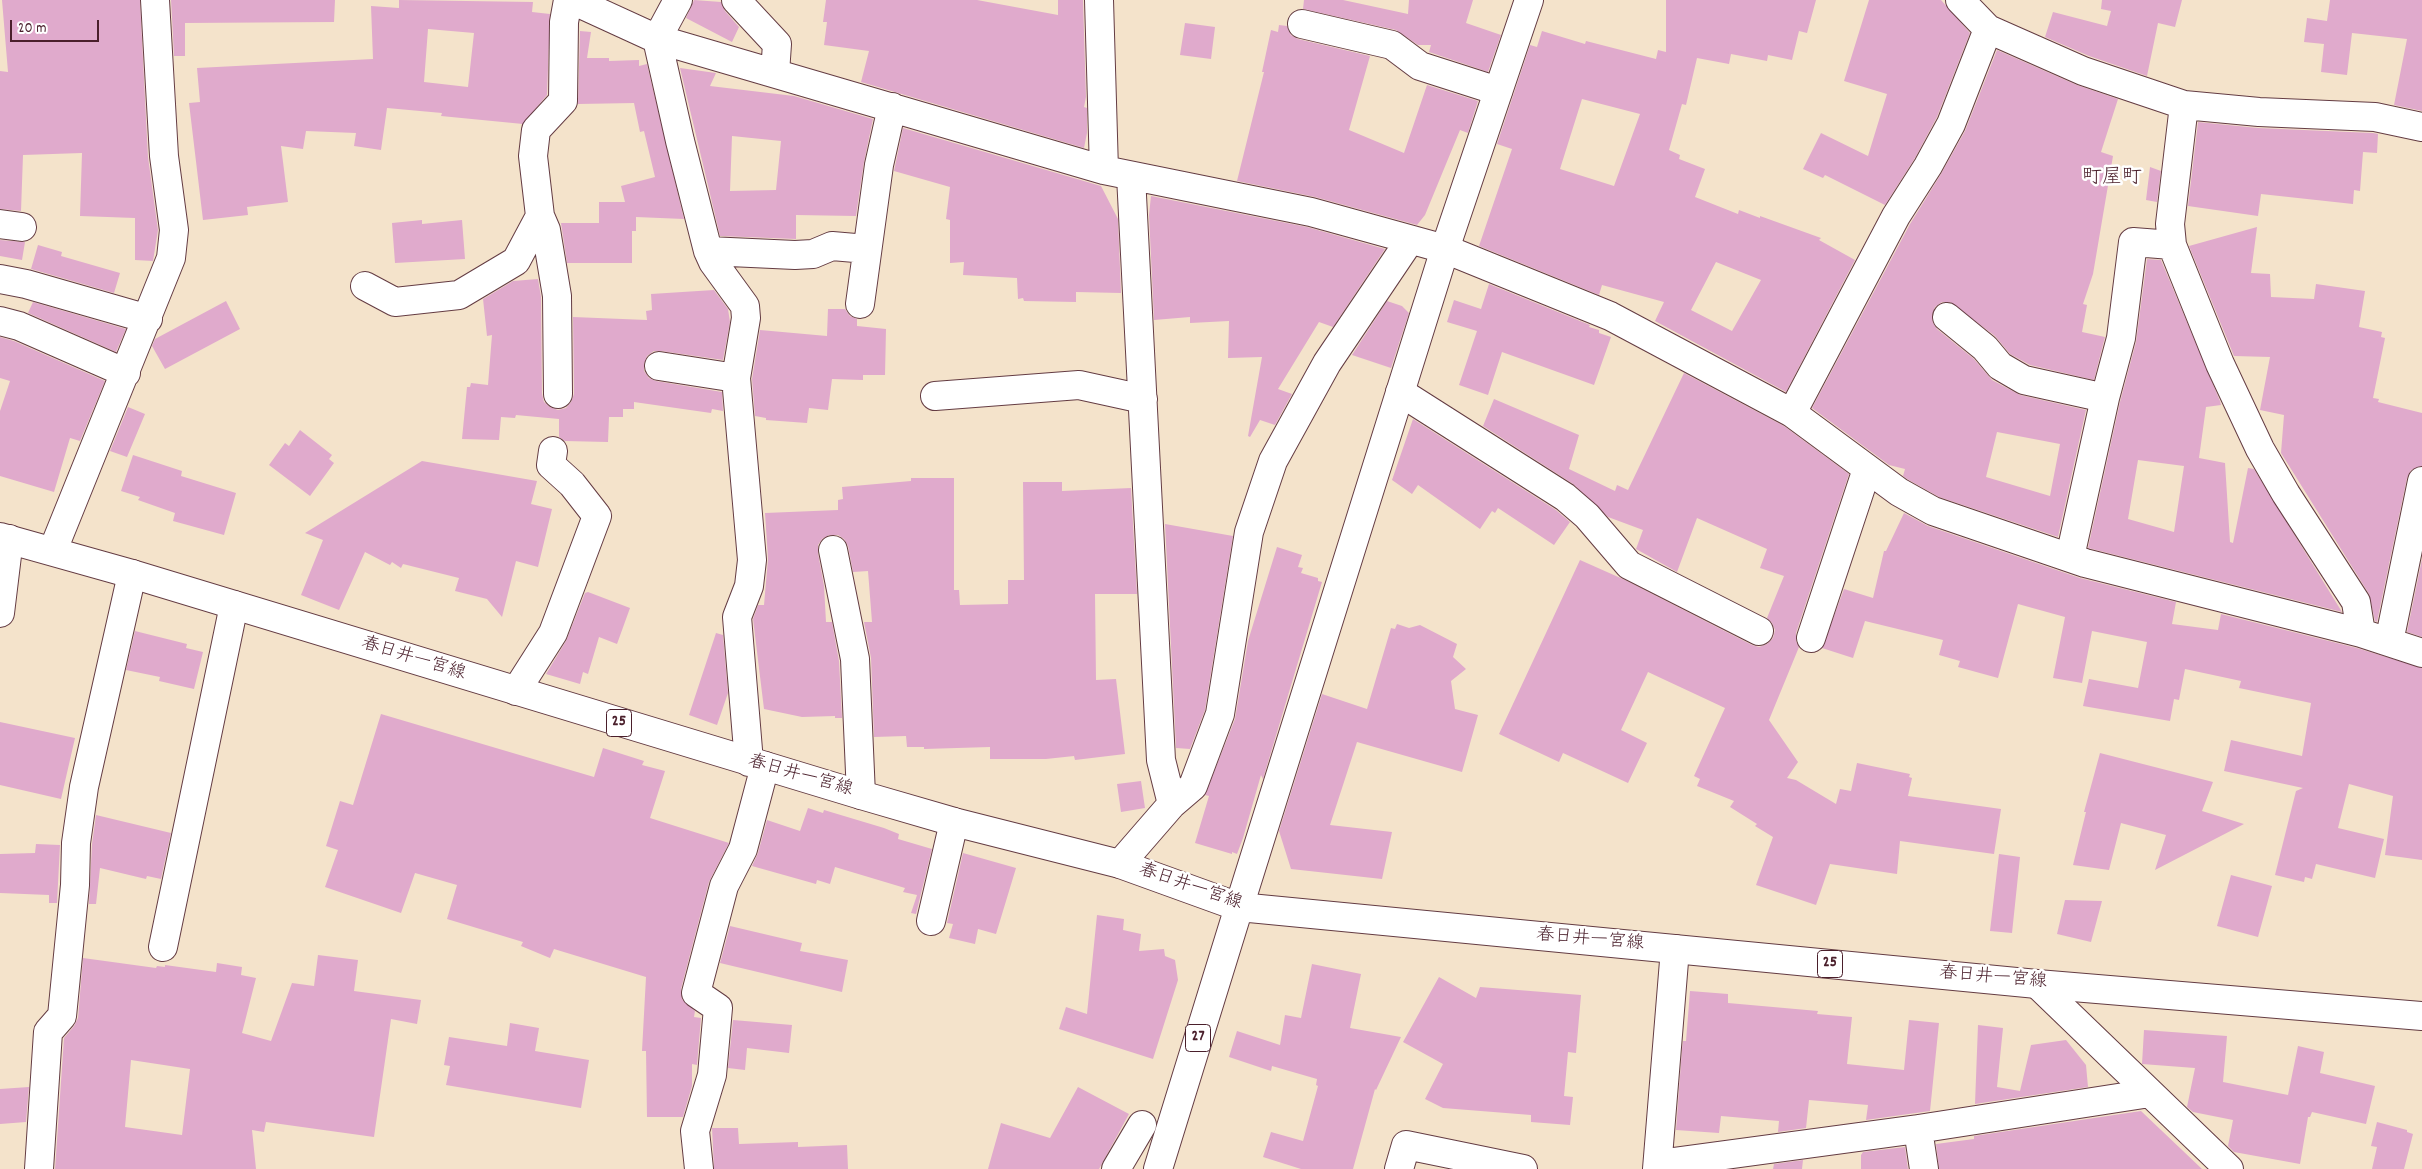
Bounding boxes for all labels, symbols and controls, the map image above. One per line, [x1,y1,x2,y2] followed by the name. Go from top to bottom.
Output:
[12,10,101,42] scale bar
[18,18,46,40] text: 20 m
[2082,167,2142,191] district label: 町屋町
[358,634,468,686] street label: 春日井一宮線
[606,710,632,736] road number: 25
[745,752,855,802] street label: 春日井一宮線
[1135,860,1245,916] street label: 春日井一宮線
[1535,926,1645,956] street label: 春日井一宮線
[1818,951,1842,978] road number: 25
[1938,964,2048,994] street label: 春日井一宮線
[1186,1024,1210,1052] road number: 27

